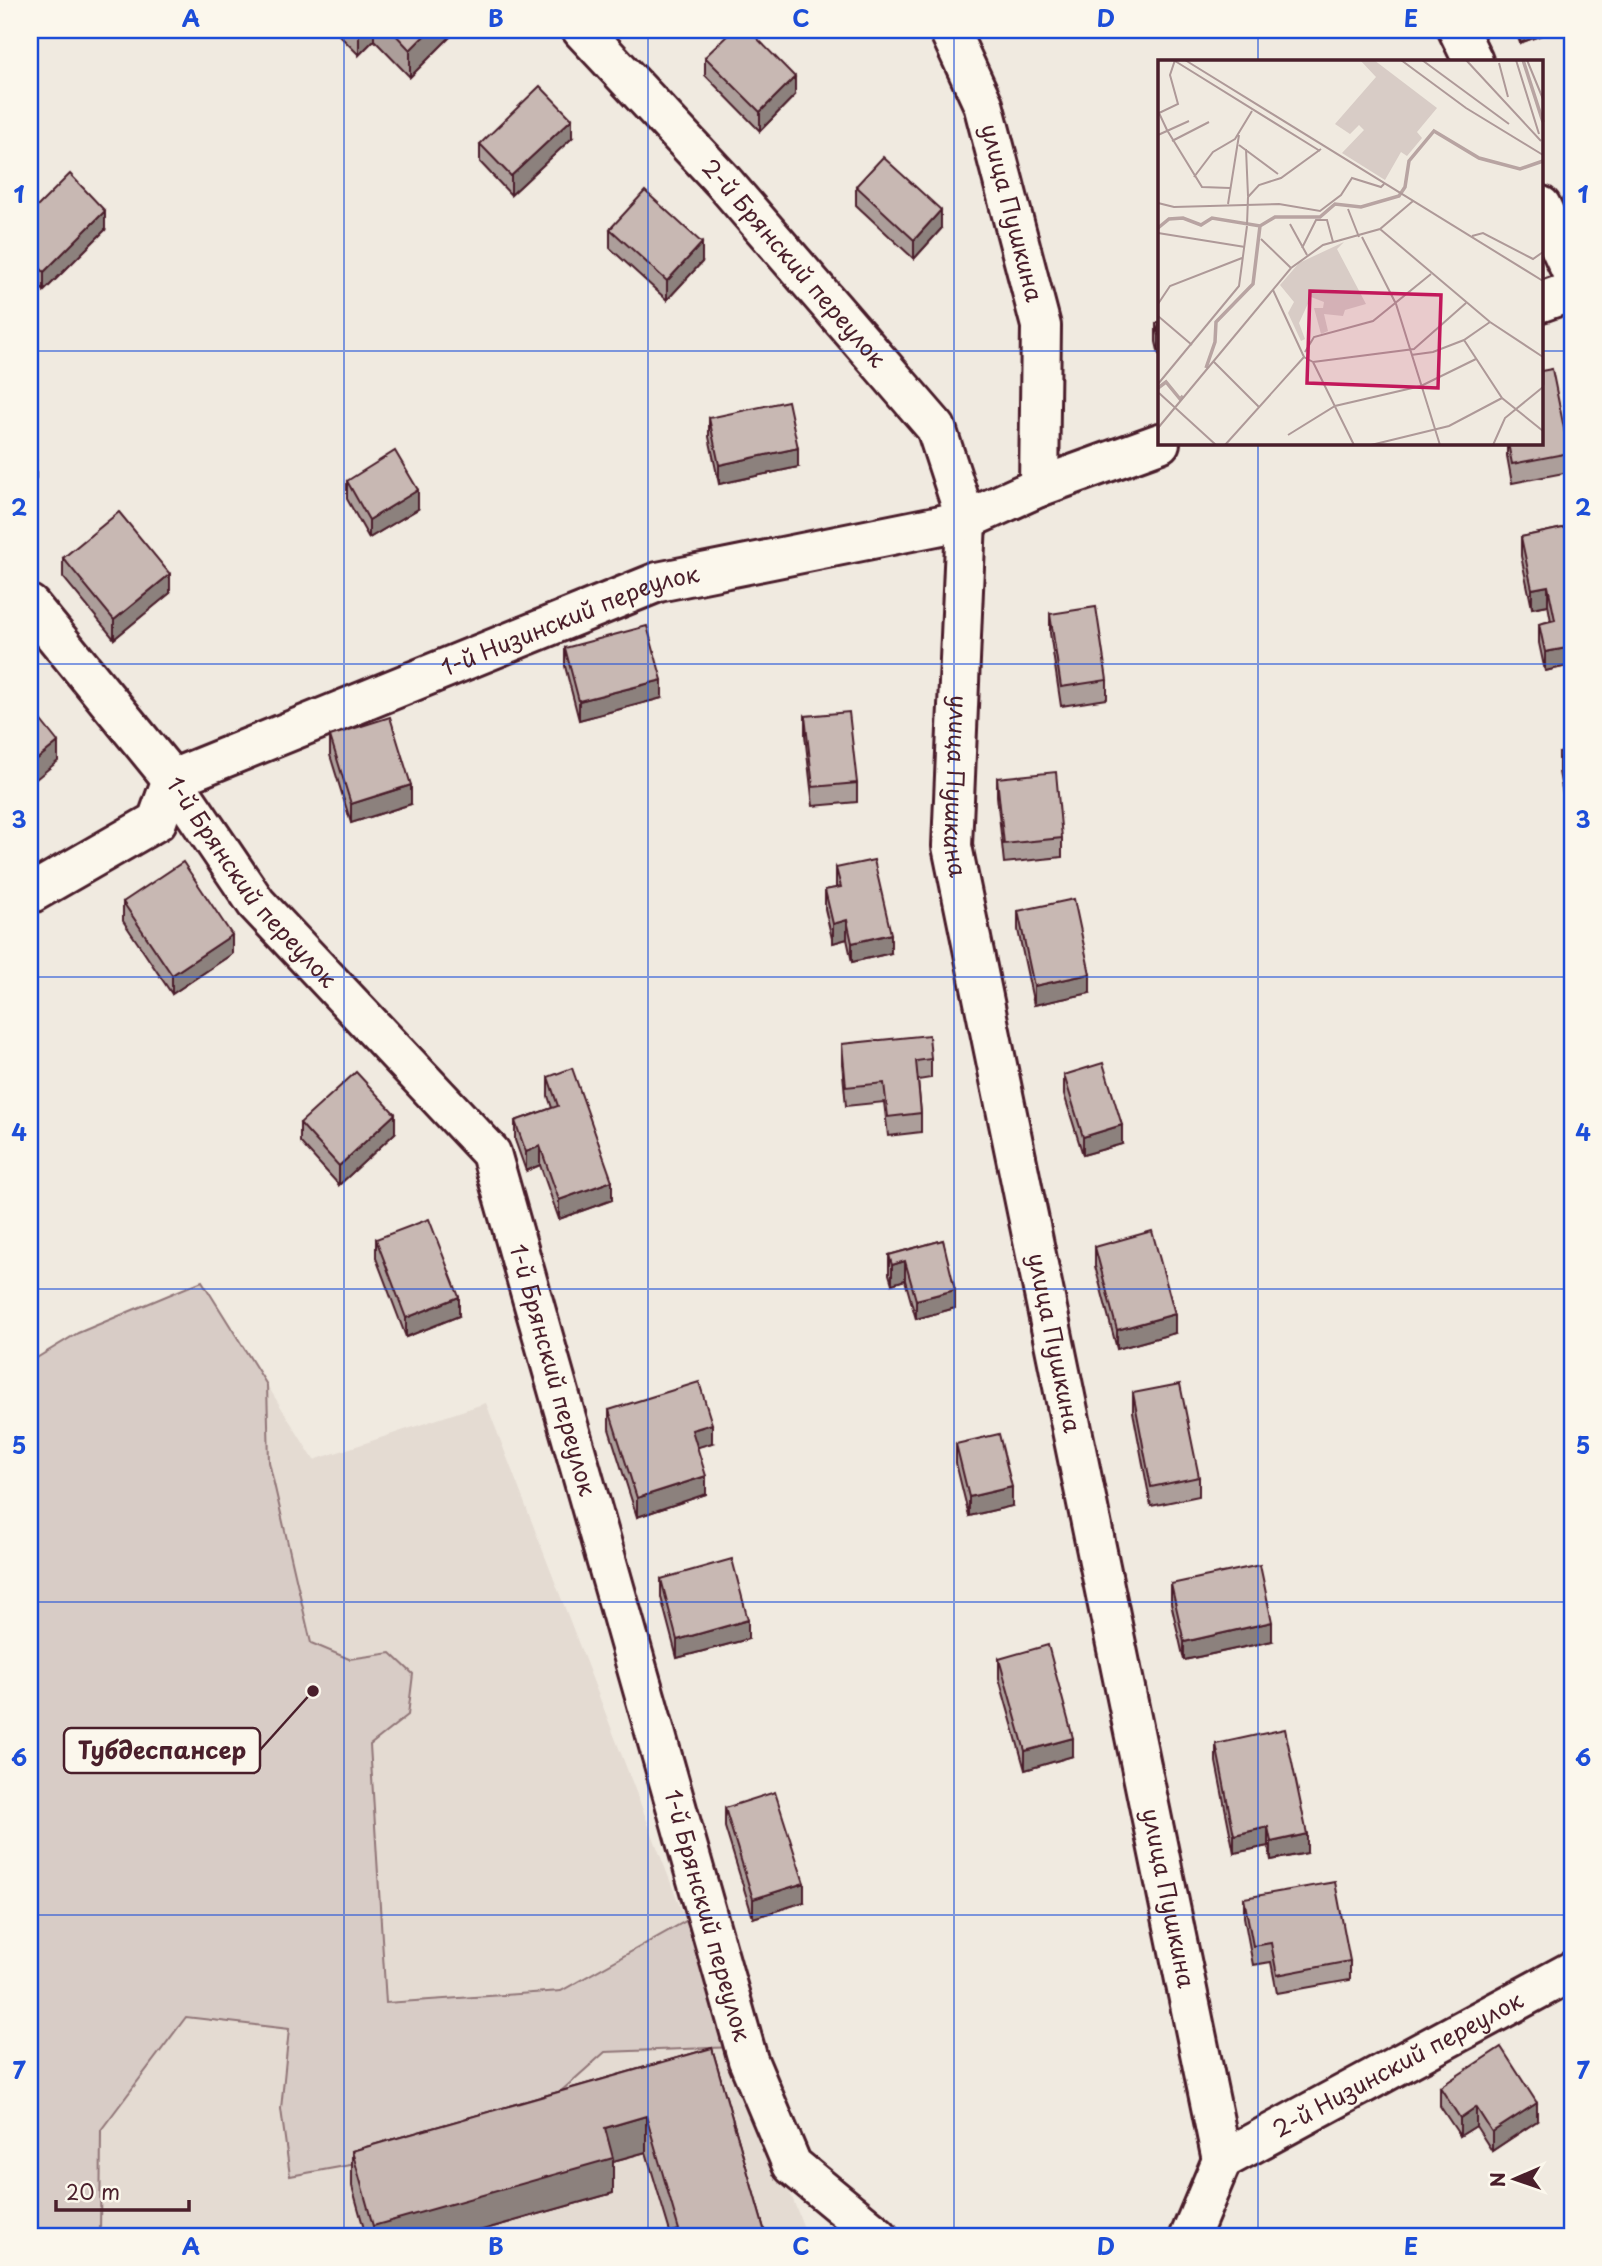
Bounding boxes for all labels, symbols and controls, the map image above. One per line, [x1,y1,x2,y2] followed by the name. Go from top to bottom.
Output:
[182,0,200,35] text: A
[488,0,504,35] text: B
[792,0,810,35] text: C
[1097,0,1115,35] text: D
[1404,0,1418,35] text: E
[1158,60,1542,444] inset map
[973,120,1053,306] street label: улица Пушкина
[694,150,895,375] street label: 2-й Брянский переулок
[14,176,25,211] text: 1
[1578,176,1589,211] text: 1
[11,489,27,524] text: 2
[1575,489,1591,524] text: 2
[435,555,702,684] street label: 1-й Низинский переулок
[936,694,977,881] street label: улица Пушкина
[159,769,346,995] street label: 1-й Брянский переулок
[11,801,27,836] text: 3
[1575,801,1591,836] text: 3
[11,1114,27,1149] text: 4
[1575,1114,1591,1149] text: 4
[502,1240,606,1500] street label: 1-й Брянский переулок
[1020,1250,1091,1436] street label: улица Пушкина
[12,1427,26,1462] text: 5
[1576,1427,1590,1462] text: 5
[64,1728,260,1773] callout: Тубдеспансер
[78,1731,246,1767] text: Тубдеспансер
[11,1739,27,1774] text: 6
[1575,1739,1591,1774] text: 6
[656,1785,761,2045] street label: 1-й Брянский переулок
[1134,1805,1205,1991] street label: улица Пушкина
[1266,1982,1529,2146] street label: 2-й Низинский переулок
[12,2052,26,2087] text: 7
[1576,2052,1590,2087] text: 7
[1480,2144,1550,2214] north arrow
[56,2168,189,2212] scale bar
[1483,2172,1511,2188] text: N
[66,2175,120,2207] text: 20 m
[182,2228,200,2263] text: A
[488,2228,504,2263] text: B
[792,2228,810,2263] text: C
[1097,2228,1115,2263] text: D
[1404,2228,1418,2263] text: E

